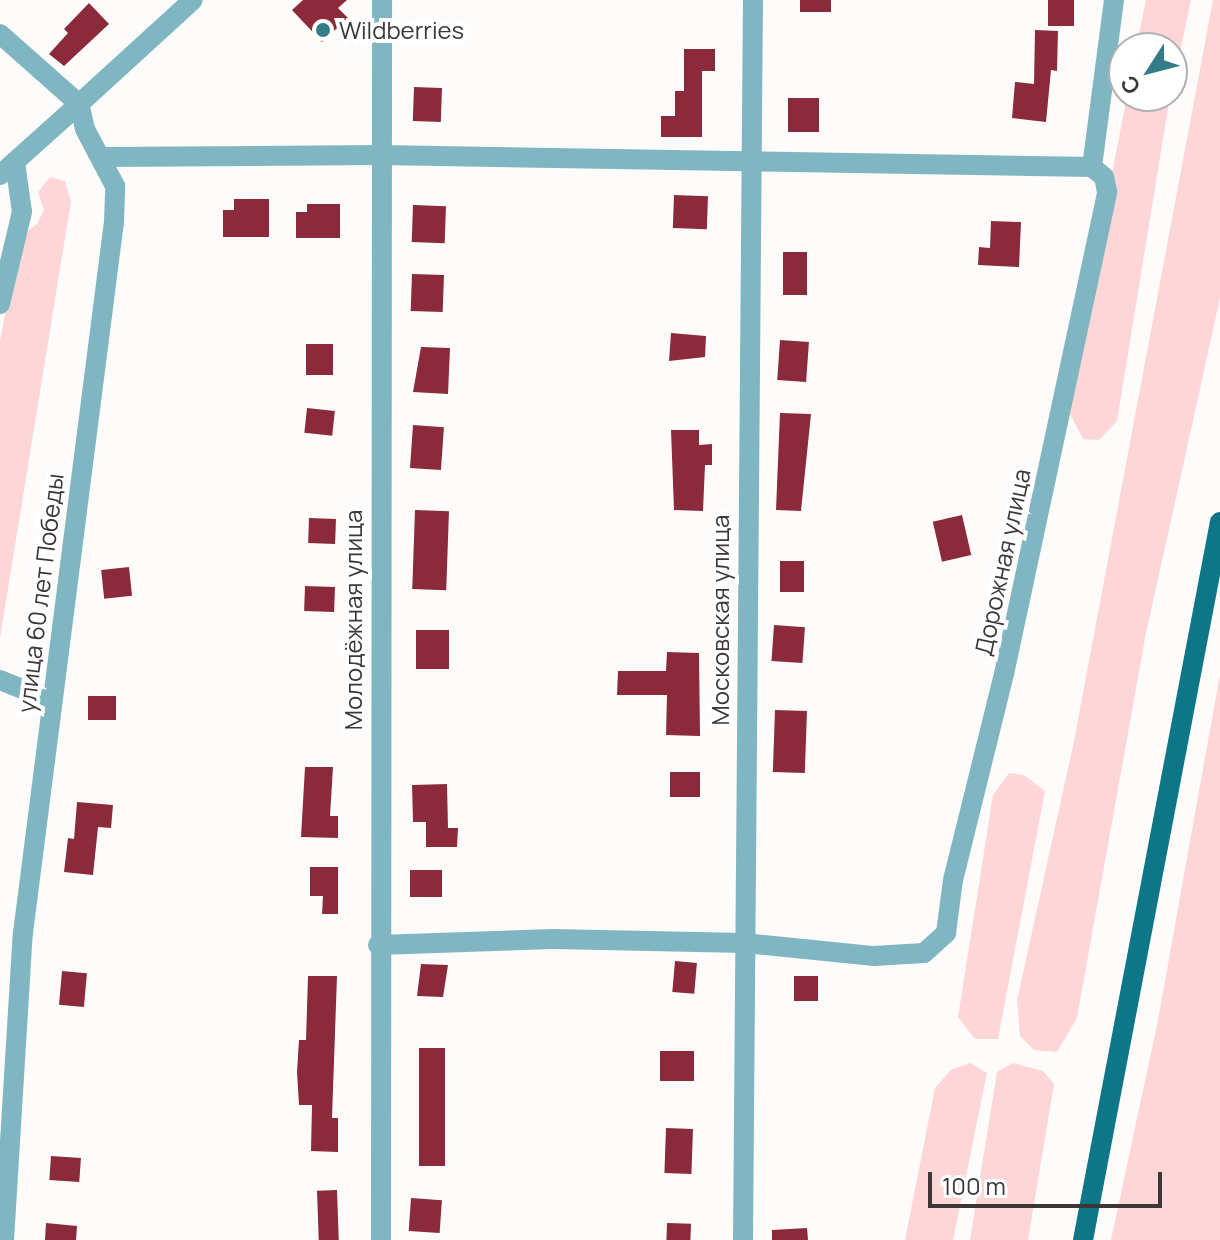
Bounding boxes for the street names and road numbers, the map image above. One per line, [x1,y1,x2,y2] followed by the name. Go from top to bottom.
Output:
[968,466,1036,658] street label: Дорожная улица
[11,472,69,714] street label: улица 60 лет Победы
[339,510,367,730] street label: Молодёжная улица
[706,515,734,725] street label: Московская улица

